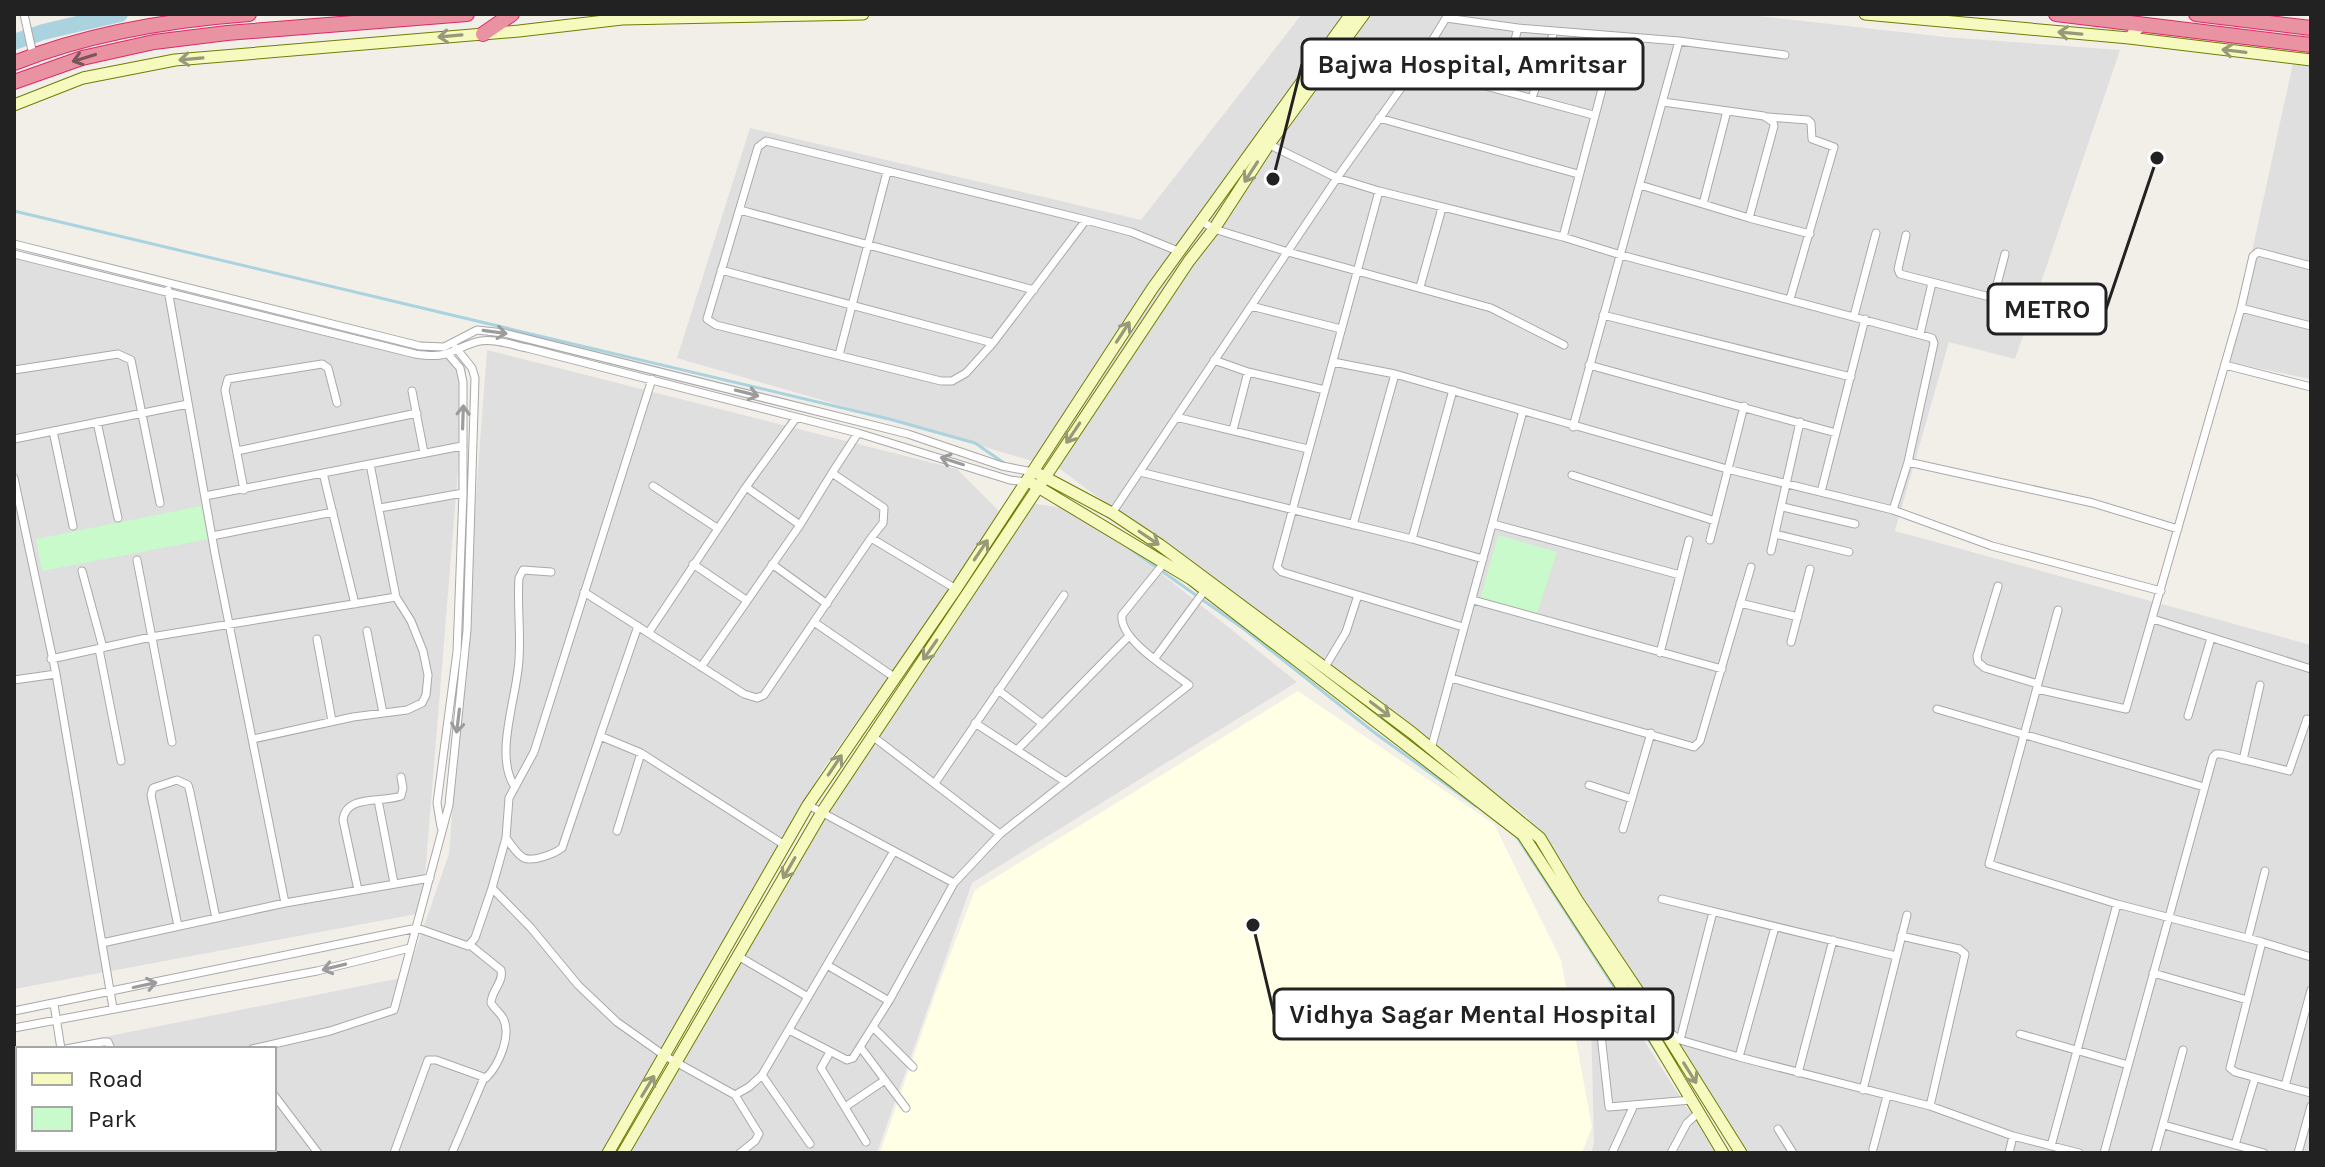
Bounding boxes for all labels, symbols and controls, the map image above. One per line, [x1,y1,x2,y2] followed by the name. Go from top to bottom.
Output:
[2058,25,2084,40] one-way arrow
[437,29,464,44] one-way arrow
[1302,39,1643,89] callout: Bajwa Hospital, Amritsar
[2221,43,2247,58] one-way arrow
[1317,49,1627,80] text: Bajwa Hospital, Amritsar
[72,51,98,66] one-way arrow
[178,51,205,66] one-way arrow
[1243,160,1260,182] one-way arrow
[1988,284,2106,334] callout: METRO
[2004,294,2090,325] text: METRO
[1116,321,1132,344] one-way arrow
[481,325,507,340] one-way arrow
[734,387,760,402] one-way arrow
[455,404,470,431] one-way arrow
[1065,421,1082,443] one-way arrow
[940,452,965,467] one-way arrow
[1137,530,1159,546] one-way arrow
[974,539,990,562] one-way arrow
[922,638,938,660] one-way arrow
[1369,700,1391,717] one-way arrow
[451,707,466,734] one-way arrow
[827,754,843,776] one-way arrow
[781,856,797,879] one-way arrow
[322,960,348,975] one-way arrow
[132,977,158,992] one-way arrow
[1274,989,1673,1039] callout: Vidhya Sagar Mental Hospital
[1289,999,1657,1030] text: Vidhya Sagar Mental Hospital
[16,1047,276,1151] legend
[1683,1061,1699,1084] one-way arrow
[88,1065,143,1093] text: Road
[640,1075,656,1098] one-way arrow
[88,1105,137,1133] text: Park

